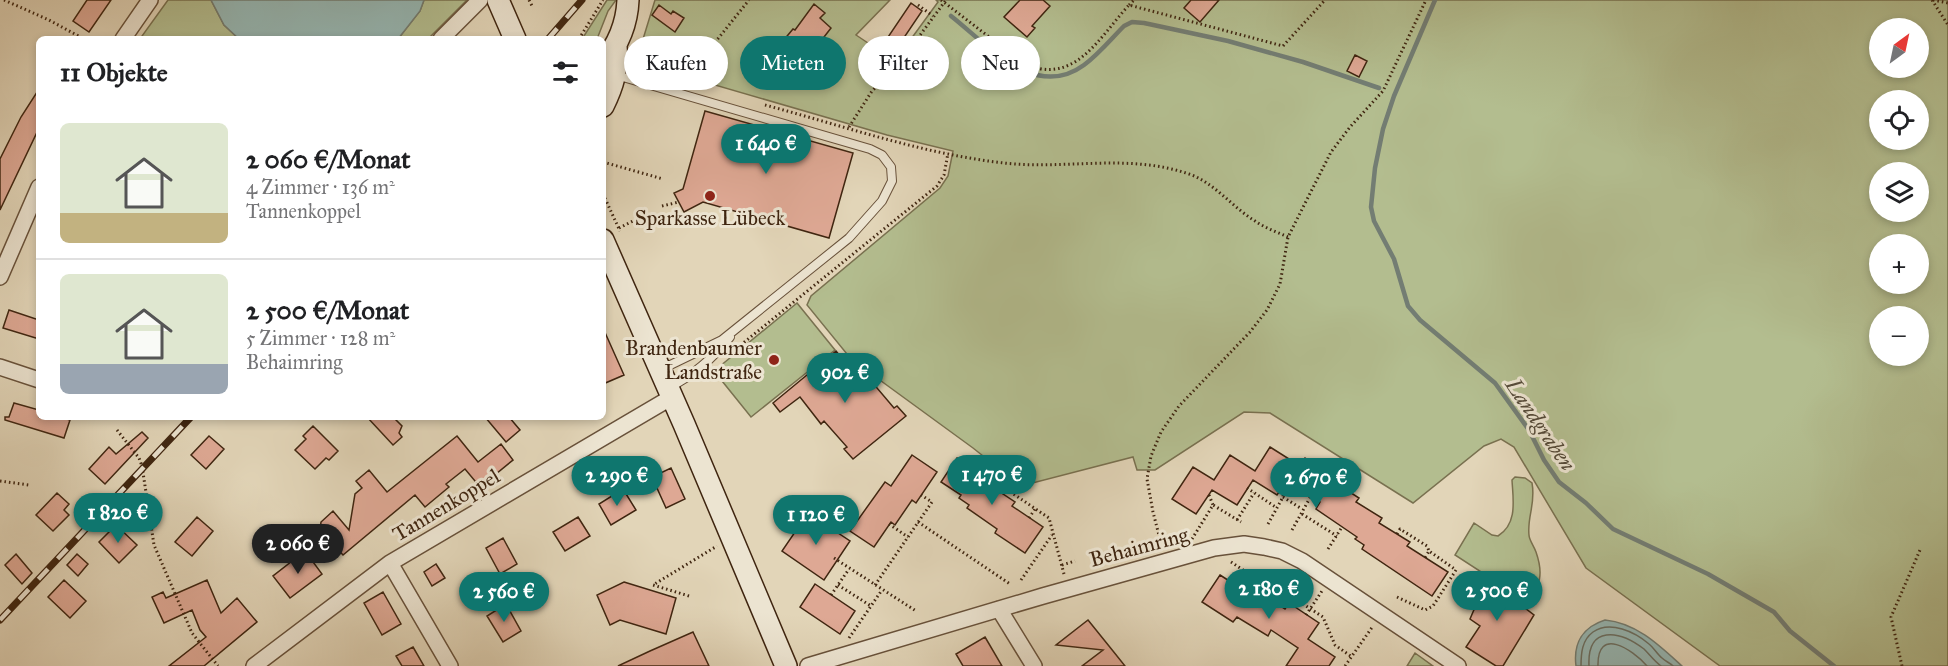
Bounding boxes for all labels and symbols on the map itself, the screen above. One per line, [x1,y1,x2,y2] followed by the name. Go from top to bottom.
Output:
[1869,18,1929,78] north arrow
[711,124,821,175] pin: 1 640 €
[703,189,717,203] marker: Sparkasse Lübeck
[635,205,786,231] place label: Sparkasse Lübeck
[625,335,762,385] place label: Brandenbaumer Landstraße
[767,353,781,367] marker: Brandenbaumer Landstraße
[803,353,887,404] pin: 902 €
[1499,372,1582,476] water label: Landgraben
[937,455,1047,506] pin: 1 470 €
[562,456,672,507] pin: 2 290 €
[1261,458,1371,509] pin: 2 670 €
[388,463,505,547] street label: Tannenkoppel
[63,493,173,544] pin: 1 820 €
[761,495,871,546] pin: 1 120 €
[1087,521,1191,573] street label: Behaimring
[243,524,353,575] pin: 2 060 €
[1214,569,1324,620] pin: 2 180 €
[1442,571,1552,622] pin: 2 500 €
[449,572,559,623] pin: 2 560 €

